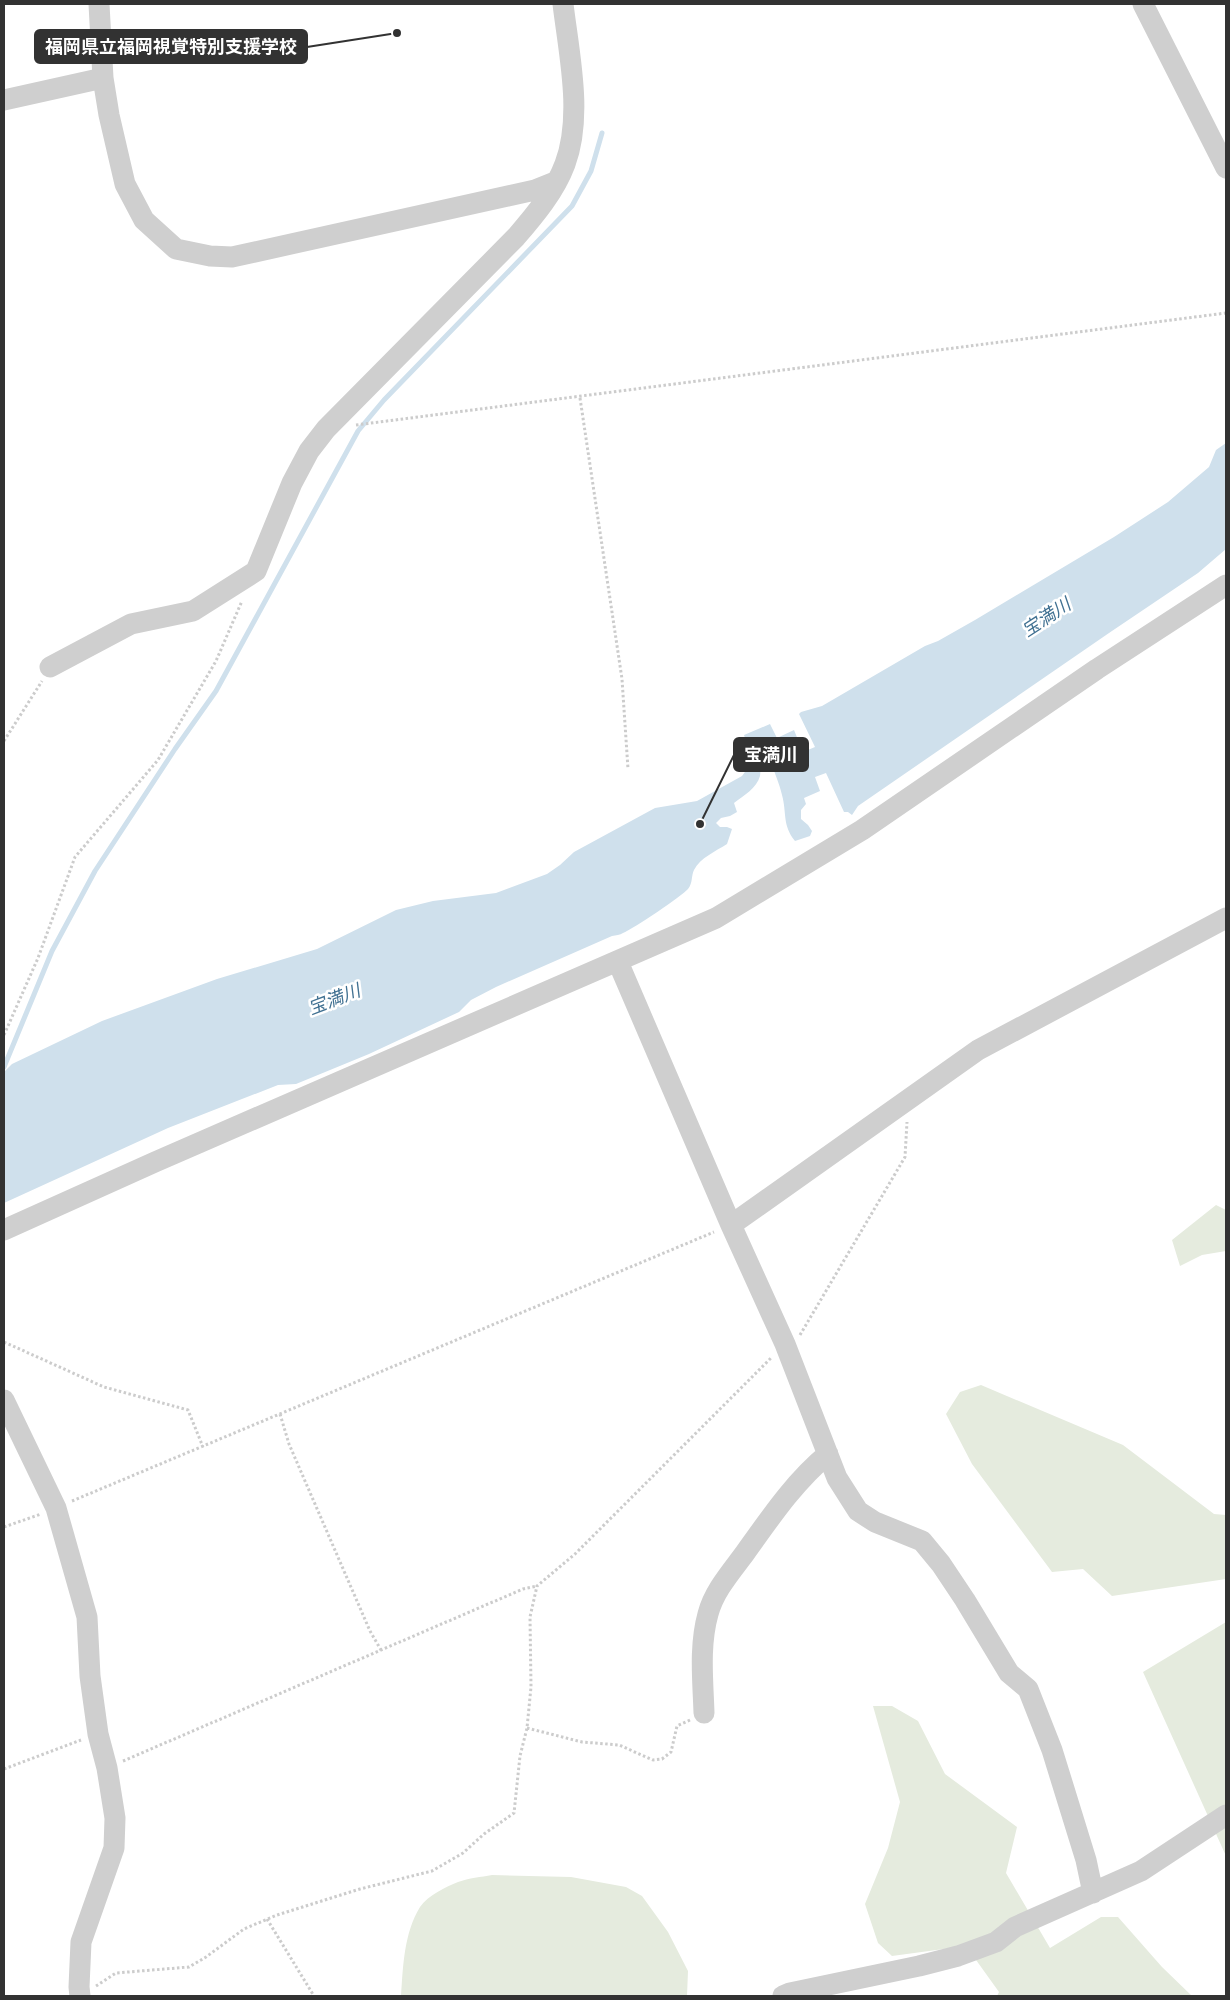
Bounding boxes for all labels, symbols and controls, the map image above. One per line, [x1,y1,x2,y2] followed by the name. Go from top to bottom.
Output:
[35,30,307,63] callout: 福岡県立福岡視覚特別支援学校
[45,36,297,57] text: 福岡県立福岡視覚特別支援学校
[1018,592,1076,641] water label: 宝満川
[734,738,808,771] callout: 宝満川
[744,744,798,765] text: 宝満川
[305,979,365,1018] water label: 宝満川

